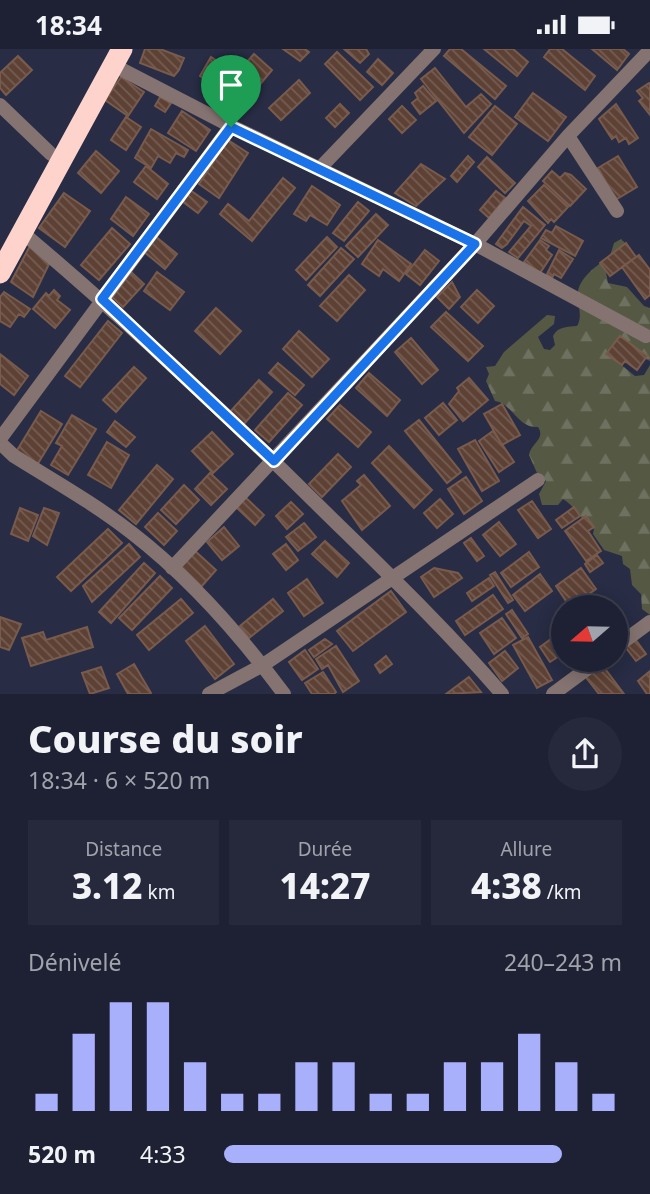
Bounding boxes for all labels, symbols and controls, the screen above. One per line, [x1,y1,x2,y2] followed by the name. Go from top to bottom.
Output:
[35,7,102,43] text: 18:34
[201,55,261,127] pin
[212,66,250,104] icon: arrive
[551,595,628,672] north arrow
[551,595,628,672] map controls
[28,712,303,764] text: Course du soir
[548,717,622,791] button: share
[28,764,210,796] text: 18:34 · 6 × 520 m
[85,836,162,862] text: Distance
[298,836,352,862] text: Durée
[500,836,552,862] text: Allure
[72,862,143,909] text: 3.12
[280,862,370,909] text: 14:27
[471,862,542,909] text: 4:38
[143,879,175,905] text: km
[542,879,582,905] text: /km
[28,946,121,978] text: Dénivelé
[504,946,622,978] text: 240–243 m
[28,1138,96,1170] text: 520 m
[140,1138,186,1170] text: 4:33

